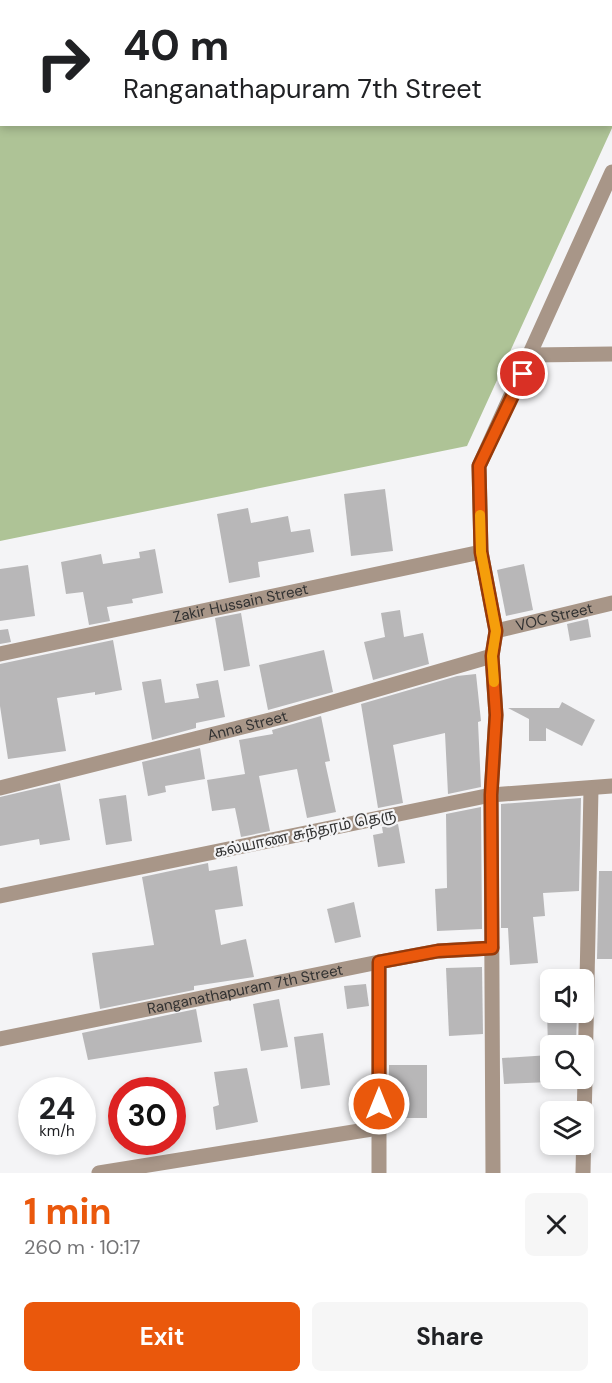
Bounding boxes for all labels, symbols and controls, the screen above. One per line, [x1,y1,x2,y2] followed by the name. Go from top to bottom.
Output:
[123,18,229,73] text: 40 m
[24,24,102,102] icon: right
[123,71,482,106] text: Ranganathapuram 7th Street
[497,348,548,399] pin
[506,357,539,390] icon: arrive
[171,579,310,627] street label: Zakir Hussain Street
[514,598,595,636] street label: VOC Street
[205,706,290,745] street label: Anna Street
[212,804,398,863] street label: கல்யாண சுந்தரம் தெரு
[145,960,345,1019] street label: Ranganathapuram 7th Street
[540,969,594,1155] map controls
[540,969,594,1023] button: sound
[540,1035,594,1089] button: search
[347,1072,411,1136] position arrow
[108,1077,186,1155] speed limit sign: 30
[39,1089,75,1128] text: 24
[540,1101,594,1155] button: layers
[39,1121,75,1141] text: km/h
[24,1188,112,1235] text: 1 min
[525,1193,588,1256] button: close
[24,1234,140,1260] text: 260 m · 10:17
[24,1302,300,1371] button: Exit
[312,1302,588,1371] button: Share

